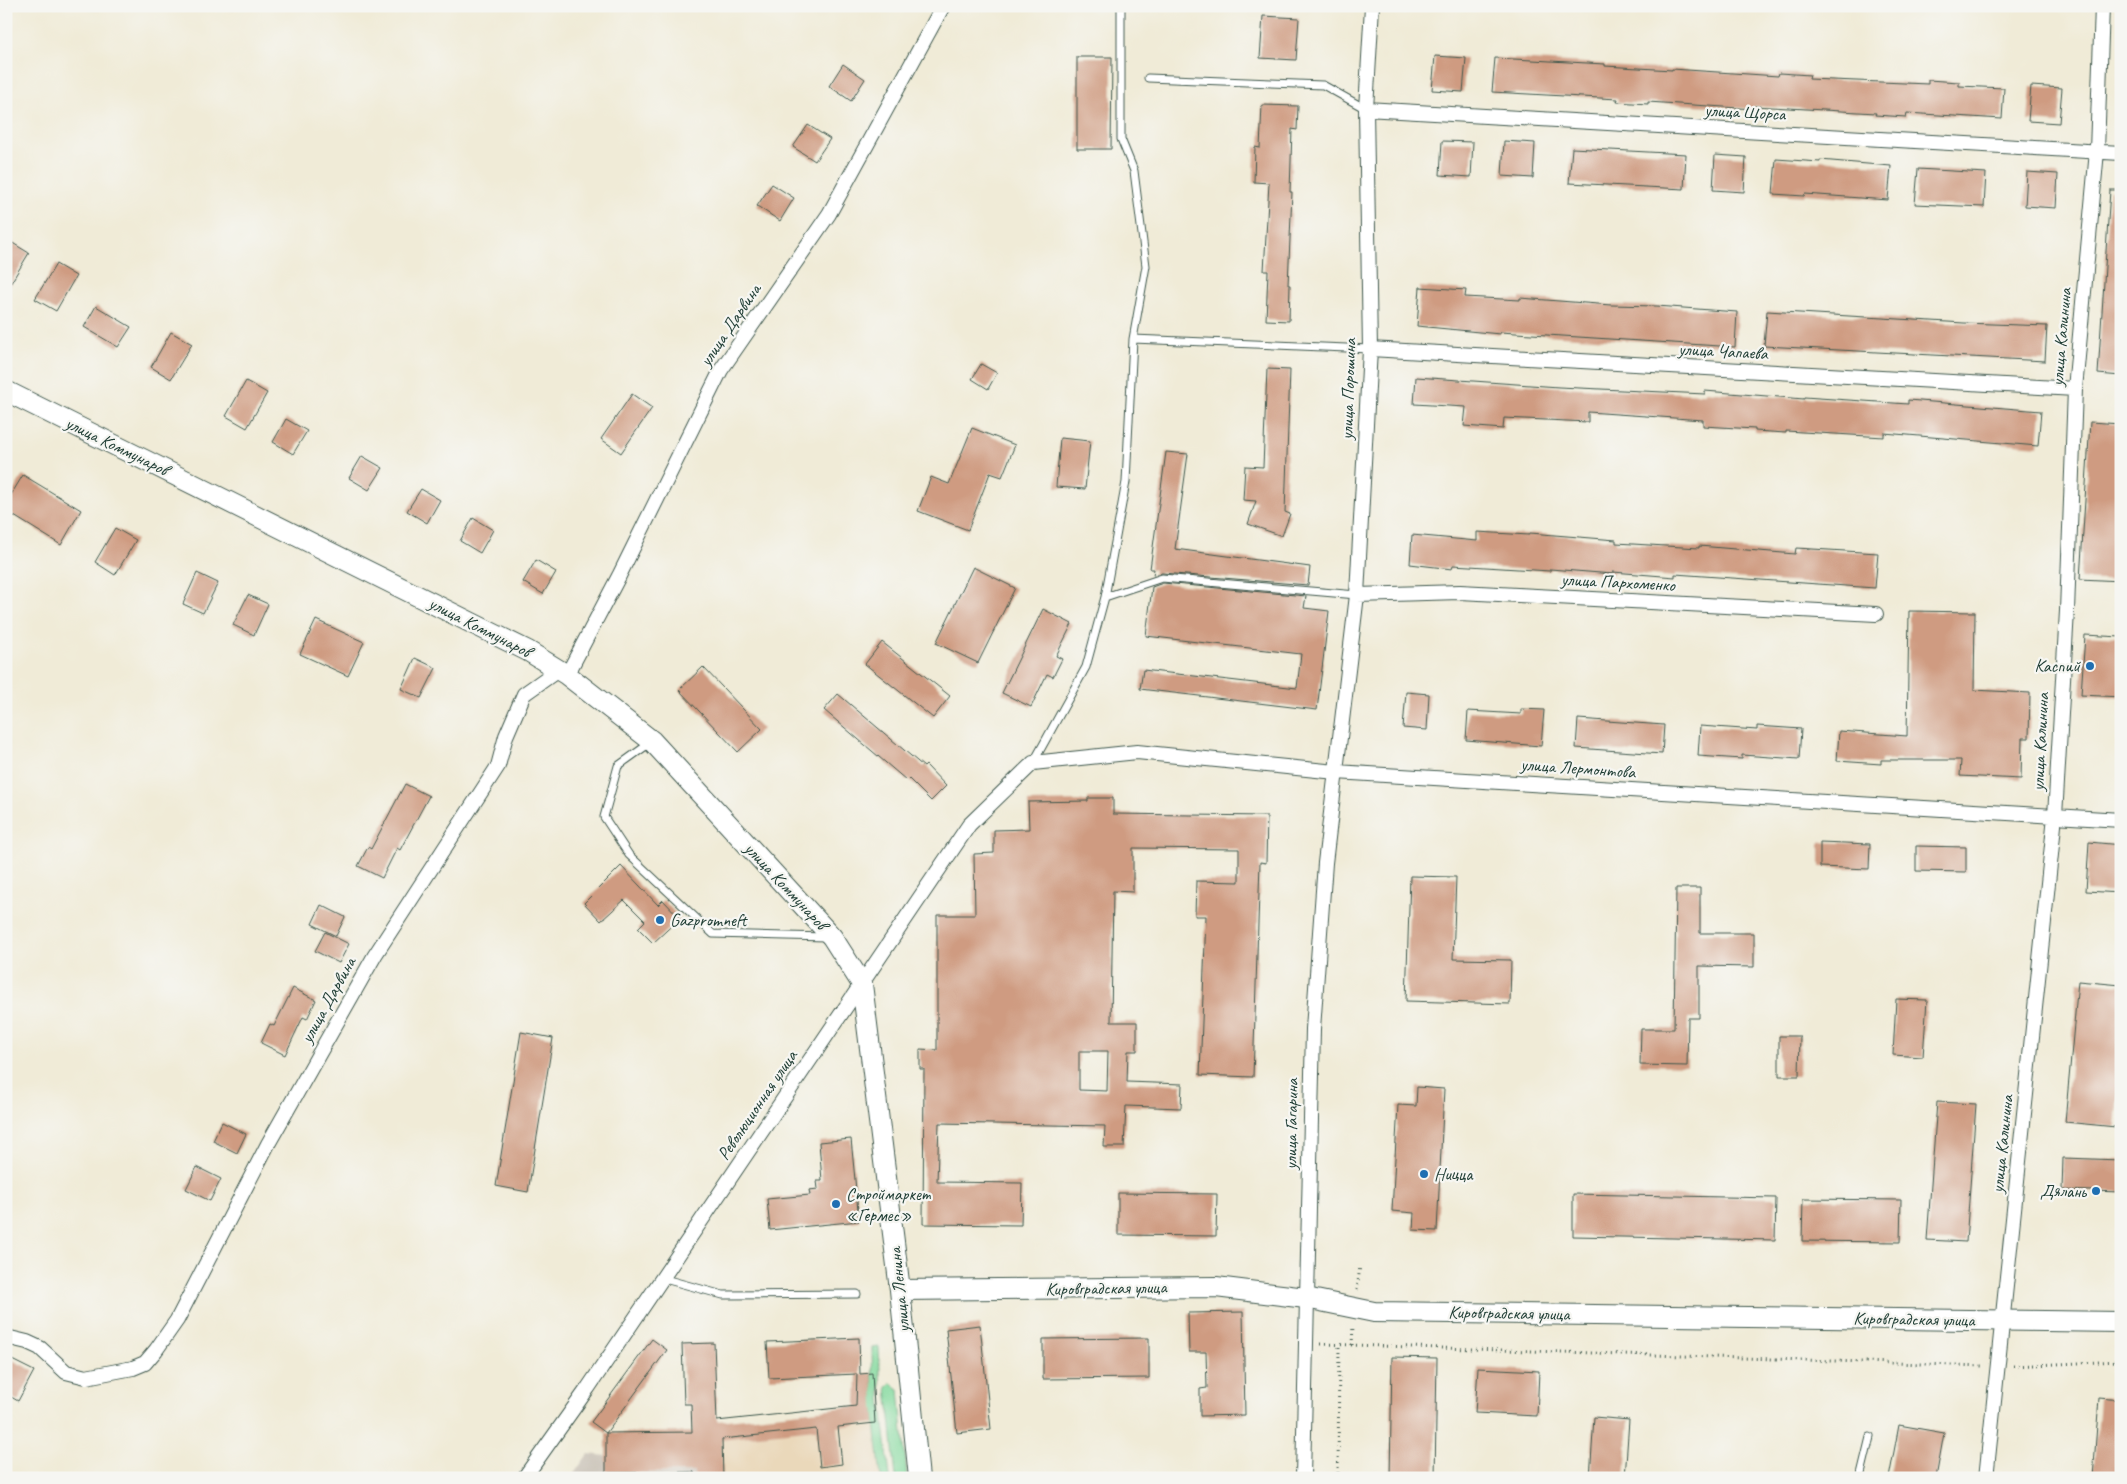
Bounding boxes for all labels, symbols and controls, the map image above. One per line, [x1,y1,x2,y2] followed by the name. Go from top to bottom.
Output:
[1703,99,1788,125] street label: улица Щорса
[694,278,766,371] street label: улица Дарвина
[2046,286,2076,388] street label: улица Калинина
[1335,337,1361,441] street label: улица Порошина
[1677,338,1769,364] street label: улица Чапаева
[61,411,176,482] street label: улица Коммунаров
[1560,568,1677,596] street label: улица Пархоменко
[424,591,539,664] street label: улица Коммунаров
[2035,655,2081,677] place label: Каспий
[2084,660,2096,672] marker: Каспий
[2026,691,2054,793] street label: улица Калинина
[1519,753,1637,783] street label: улица Лермонтова
[739,837,835,938] street label: улица Коммунаров
[670,909,748,931] place label: Gazpromneft
[654,914,666,926] marker: Gazpromneft
[295,952,361,1048] street label: улица Дарвина
[712,1045,802,1164] street label: Революционная улица
[1279,1077,1303,1171] street label: улица Гагарина
[1986,1093,2018,1195] street label: улица Калинина
[1434,1163,1474,1185] place label: Ницца
[1418,1168,1430,1180] marker: Ницца
[2040,1180,2087,1202] place label: Дялань
[846,1183,932,1226] place label: Строймаркет «Гермес»
[2090,1185,2102,1197] marker: Дялань
[830,1198,842,1210] marker: Строймаркет «Гермес»
[883,1245,915,1335] street label: улица Ленина
[1045,1276,1169,1300] street label: Кировградская улица
[1448,1301,1572,1325] street label: Кировградская улица
[1853,1307,1977,1331] street label: Кировградская улица

